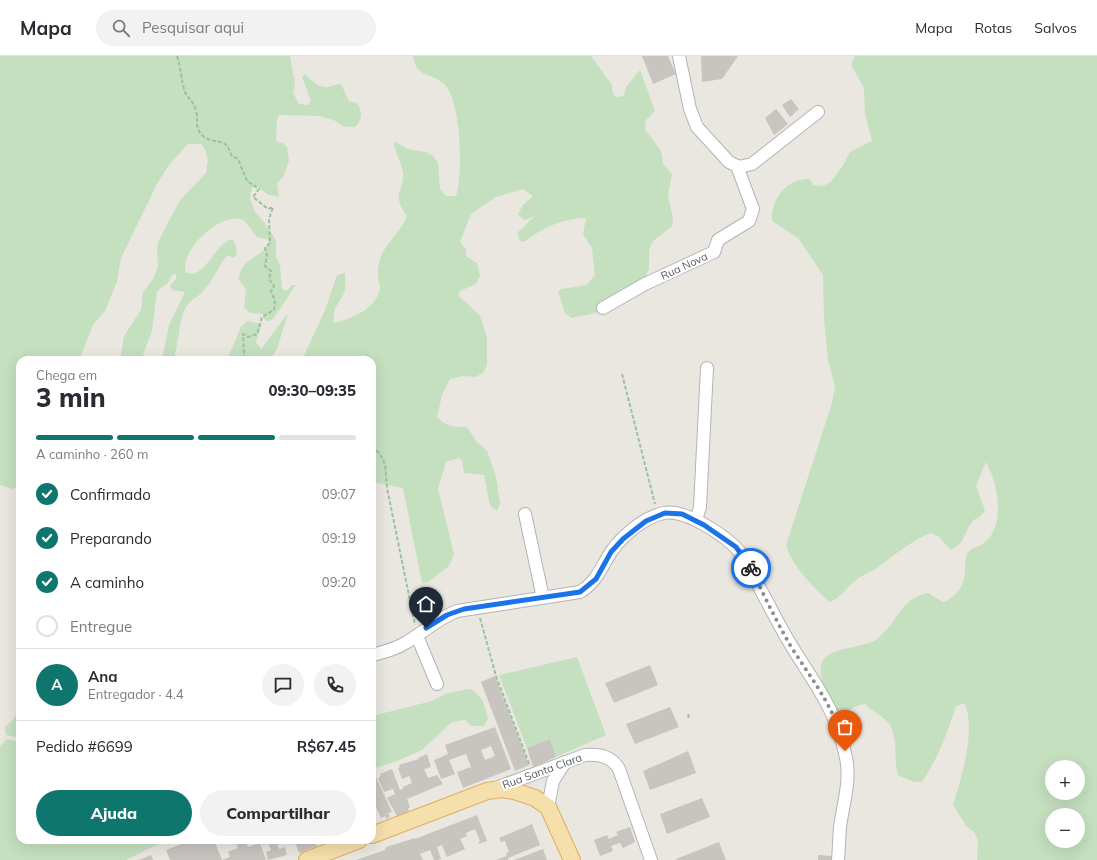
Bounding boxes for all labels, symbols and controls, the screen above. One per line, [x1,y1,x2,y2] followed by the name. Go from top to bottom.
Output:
[96,10,376,46] search box
[20,16,72,40] text: Mapa
[110,17,132,39] icon: search
[142,18,244,37] text: Pesquisar aqui
[915,19,953,37] text: Mapa
[975,19,1012,37] text: Rotas
[1034,19,1077,37] text: Salvos
[658,249,710,283] street label: Rua Nova
[36,367,97,383] text: Chega em
[36,381,106,414] text: 3 min
[269,381,356,400] text: 09:30–09:35
[36,446,148,462] text: A caminho · 260 m
[36,483,58,505] icon: check
[70,485,151,504] text: Confirmado
[322,486,356,502] text: 09:07
[36,527,58,549] icon: check
[70,529,152,548] text: Preparando
[322,530,356,546] text: 09:19
[731,548,771,588] courier
[740,557,762,579] icon: bike
[36,571,58,593] icon: check
[70,573,144,592] text: A caminho
[322,574,356,590] text: 09:20
[409,587,443,628] pin
[415,593,437,615] icon: home
[70,617,132,636] text: Entregue
[262,664,304,706] button: chat
[314,664,356,706] button: phone
[88,667,118,686] text: Ana
[51,675,63,694] text: A
[88,686,183,702] text: Entregador · 4.4
[828,710,862,751] pin
[834,716,856,738] icon: bag
[36,737,133,756] text: Pedido #6699
[297,737,356,756] text: R$67.45
[500,750,584,792] street label: Rua Santa Clara
[1045,760,1085,848] map controls
[1045,760,1085,800] button: +
[36,790,192,836] button: Ajuda
[200,790,356,836] button: Compartilhar
[1045,808,1085,848] button: −

